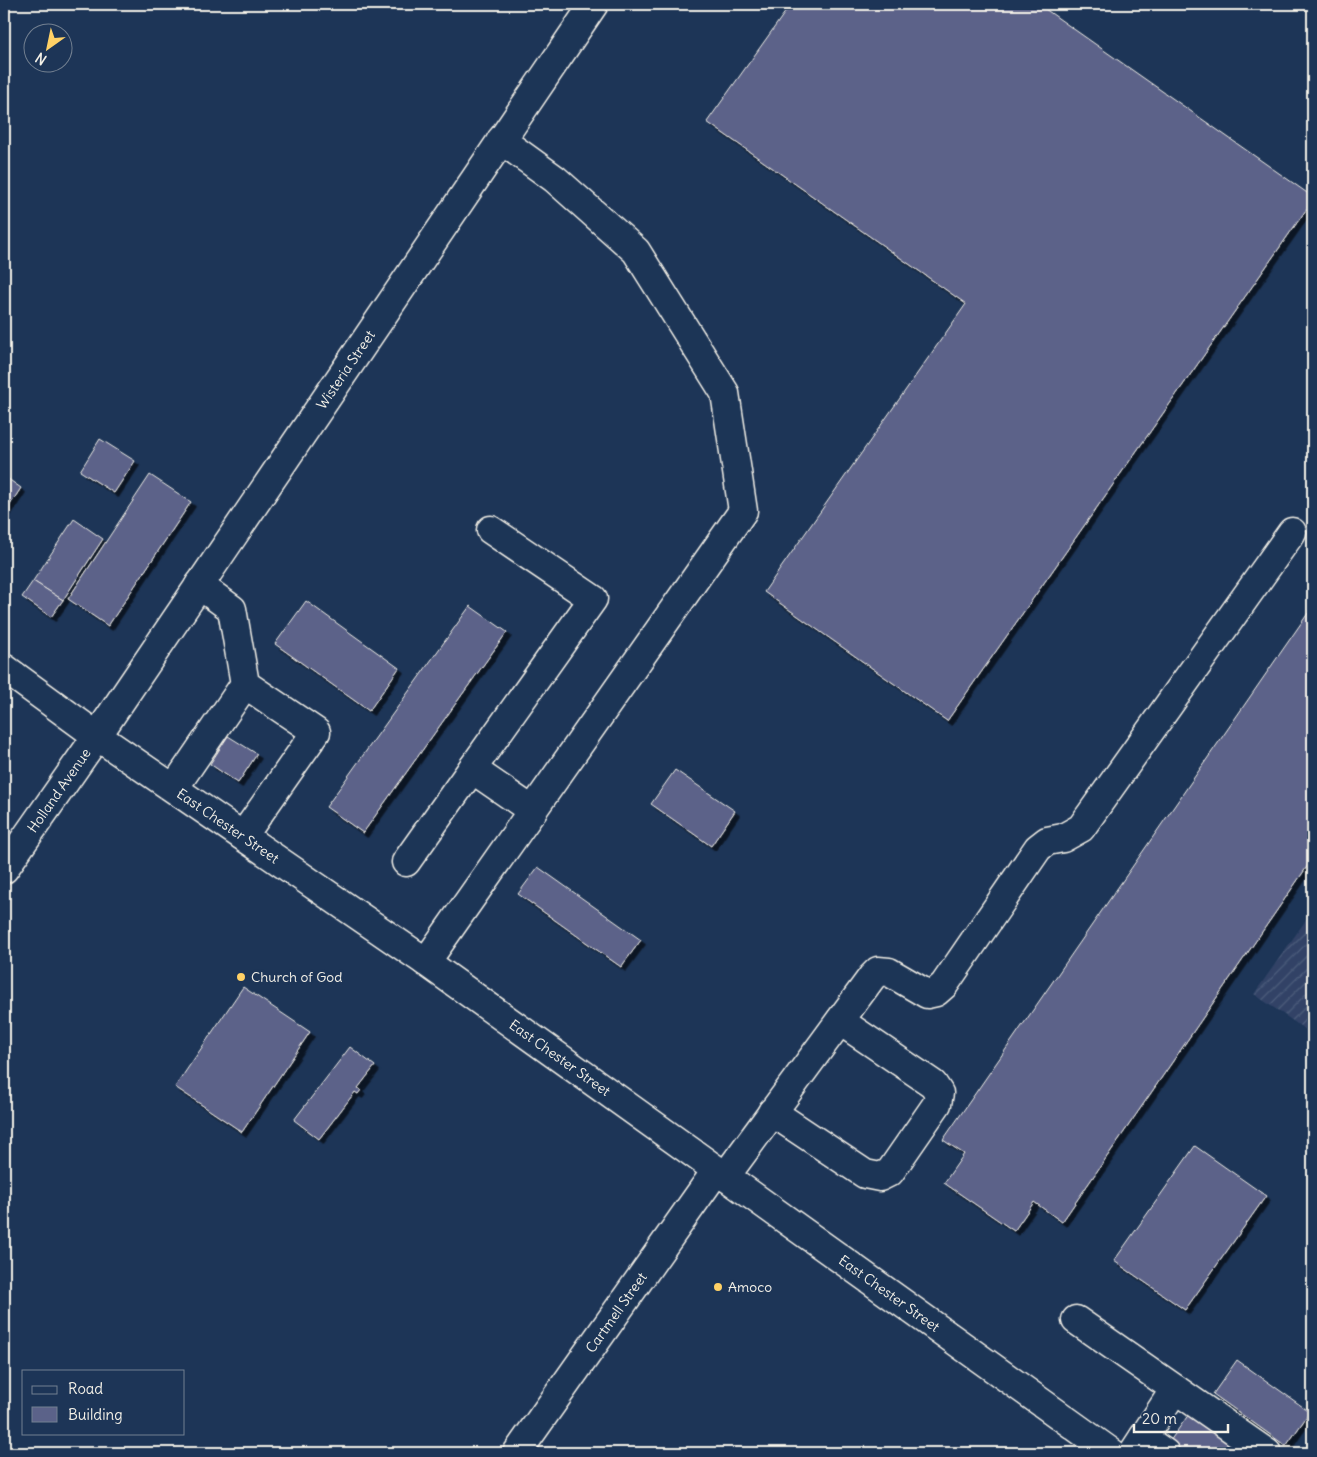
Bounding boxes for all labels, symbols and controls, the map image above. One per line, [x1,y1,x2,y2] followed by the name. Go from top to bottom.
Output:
[22,22,72,72] north arrow
[32,49,50,69] text: N
[312,326,379,413] street label: Wisteria Street
[23,745,95,836] street label: Holland Avenue
[173,784,283,868] street label: East Chester Street
[251,968,342,986] place label: Church of God
[235,971,247,983] marker: Church of God
[506,1016,614,1100] street label: East Chester Street
[835,1251,944,1336] street label: East Chester Street
[582,1268,651,1356] street label: Cartmell Street
[728,1278,772,1296] place label: Amoco
[712,1281,724,1293] marker: Amoco
[22,1370,185,1434] legend
[68,1379,103,1398] text: Road
[1134,1402,1228,1434] scale bar
[68,1405,123,1424] text: Building
[1142,1409,1177,1428] text: 20 m

